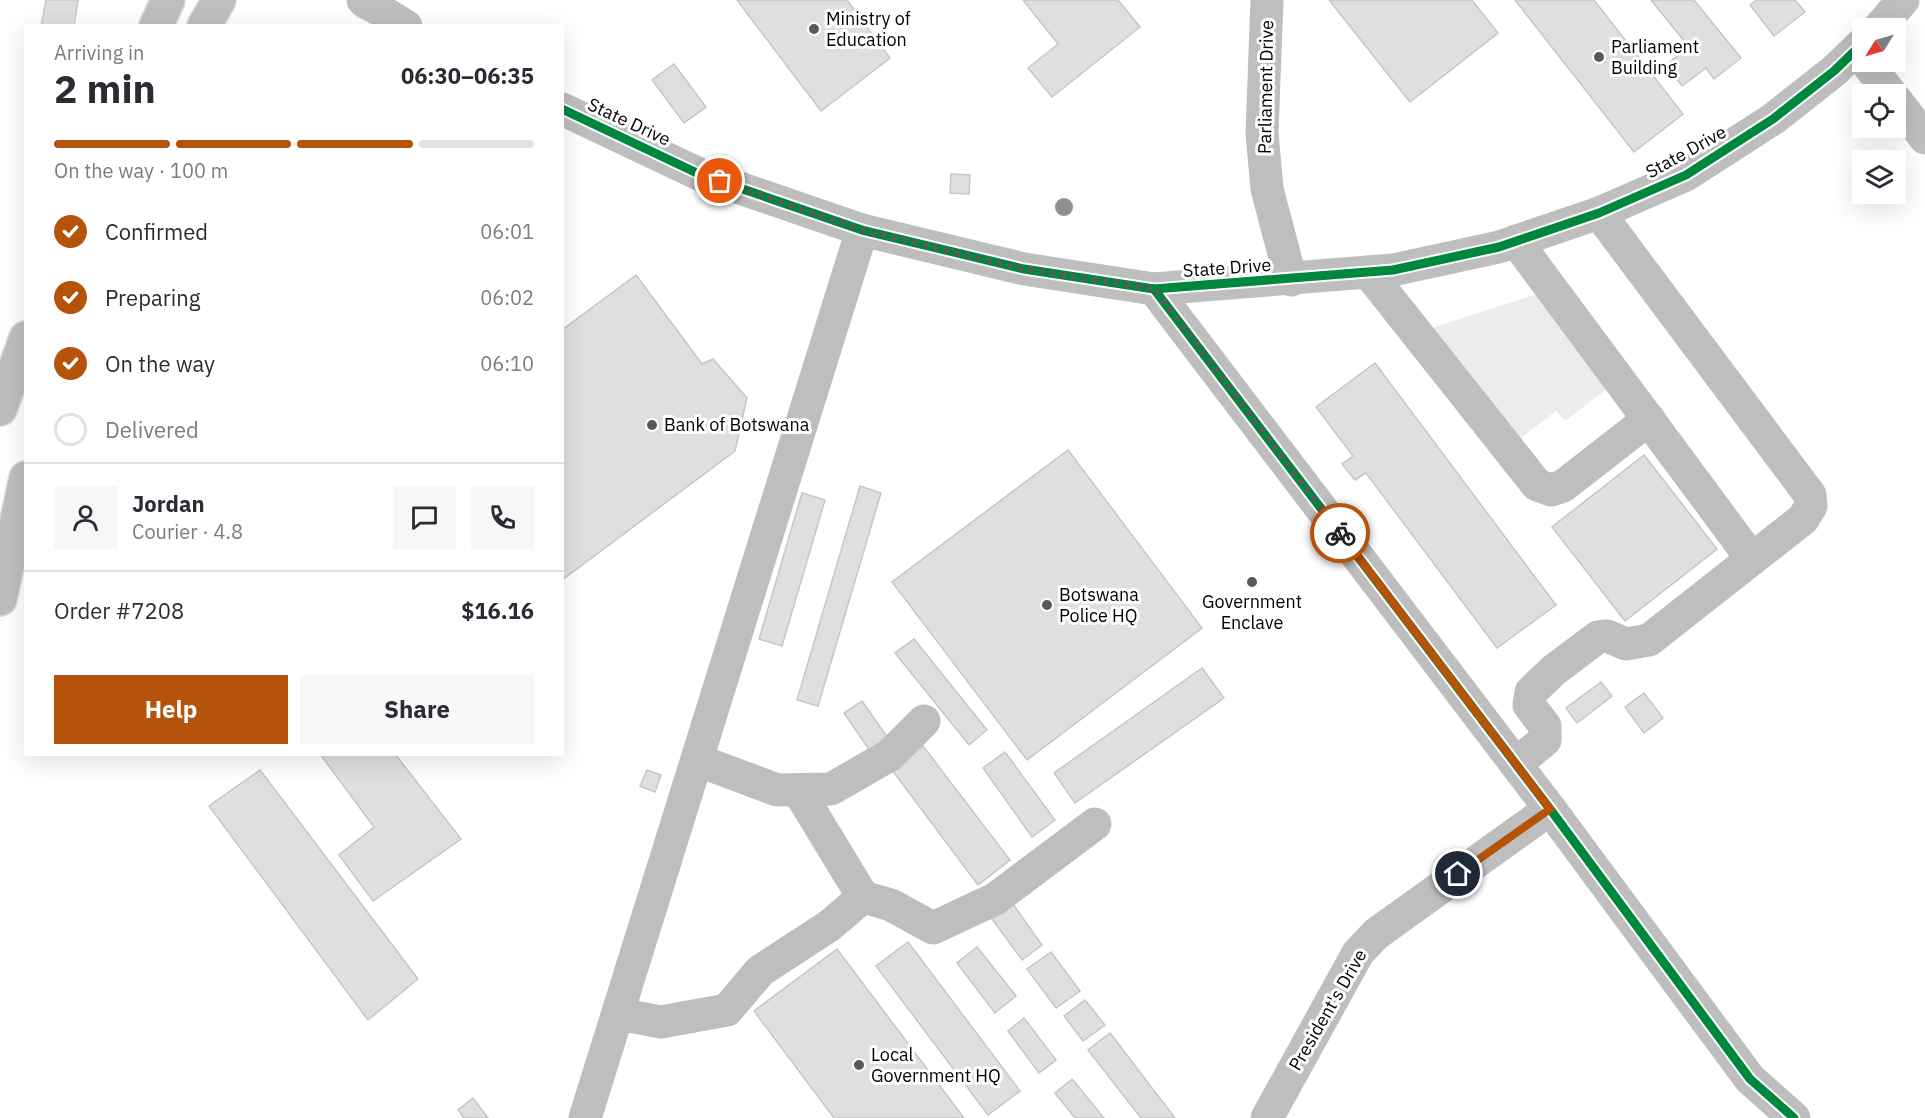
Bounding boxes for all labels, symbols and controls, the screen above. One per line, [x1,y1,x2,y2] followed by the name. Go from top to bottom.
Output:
[826,7,911,51] place label: Ministry of Education
[1852,18,1906,72] north arrow
[1852,18,1906,204] map controls
[1253,20,1278,154] street label: Parliament Drive
[807,22,821,36] marker: Ministry of Education
[1611,35,1699,79] place label: Parliament Building
[54,39,144,66] text: Arriving in
[1592,50,1606,64] marker: Parliament Building
[401,61,534,90] text: 06:30–06:35
[54,63,156,114] text: 2 min
[1852,84,1906,138] button: locate
[584,92,674,151] street label: State Drive
[1641,120,1730,183] street label: State Drive
[1852,150,1906,204] button: layers
[694,155,745,206] pin
[54,157,228,184] text: On the way · 100 m
[703,164,736,197] icon: bag
[54,215,87,248] icon: check
[105,217,208,246] text: Confirmed
[480,218,534,245] text: 06:01
[1182,253,1272,282] street label: State Drive
[54,281,87,314] icon: check
[105,283,200,312] text: Preparing
[480,284,534,311] text: 06:02
[54,347,87,380] icon: check
[105,349,215,378] text: On the way
[480,350,534,377] text: 06:10
[664,413,810,436] place label: Bank of Botswana
[105,415,199,444] text: Delivered
[645,418,659,432] marker: Bank of Botswana
[54,486,117,549] button: person
[393,486,456,549] button: chat
[471,486,534,549] button: phone
[132,489,205,518] text: Jordan
[1310,503,1370,563] courier
[1324,517,1357,550] icon: bike
[132,518,243,545] text: Courier · 4.8
[1245,575,1259,589] marker: Government Enclave
[1059,583,1139,627] place label: Botswana Police HQ
[1202,590,1302,634] place label: Government Enclave
[54,596,184,625] text: Order #7208
[461,596,534,625] text: $16.16
[1040,598,1054,612] marker: Botswana Police HQ
[54,675,288,744] button: Help
[300,675,534,744] button: Share
[1432,848,1483,899] pin
[1441,857,1474,890] icon: home
[1284,945,1372,1075] street label: President's Drive
[871,1043,1001,1087] place label: Local Government HQ
[852,1058,866,1072] marker: Local Government HQ

